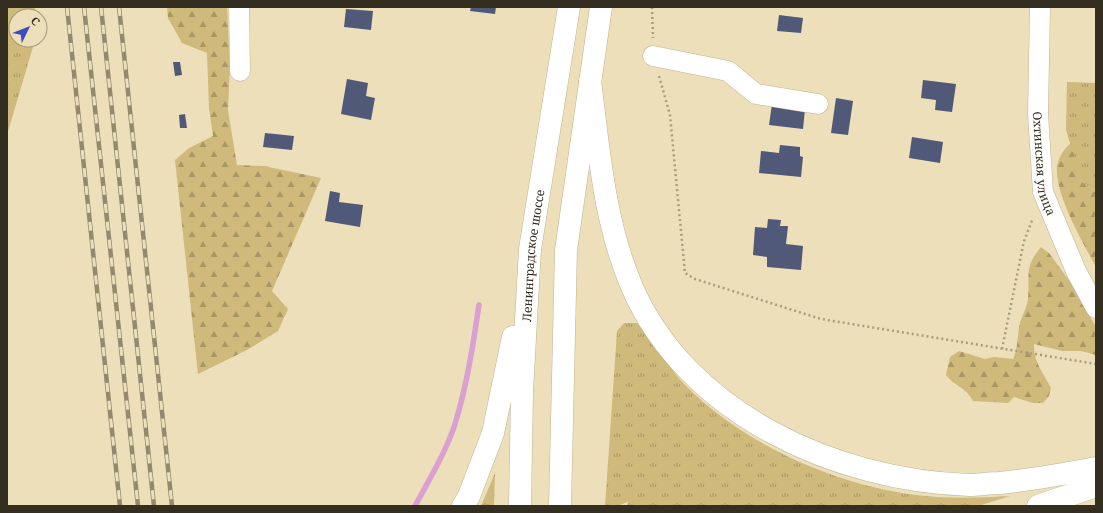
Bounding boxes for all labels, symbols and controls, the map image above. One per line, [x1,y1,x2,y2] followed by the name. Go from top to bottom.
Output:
[8,8,48,48] north arrow
[28,13,44,29] text: С
[1029,111,1060,218] street label: Охтинская улица
[517,188,548,322] street label: Ленинградское шоссе

